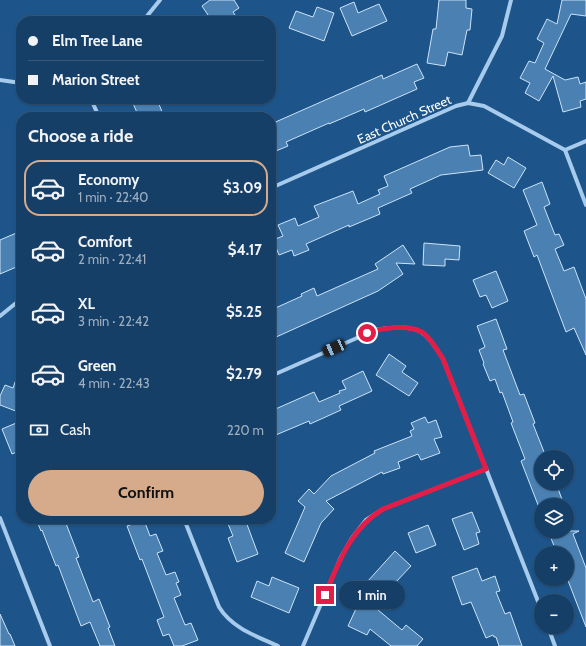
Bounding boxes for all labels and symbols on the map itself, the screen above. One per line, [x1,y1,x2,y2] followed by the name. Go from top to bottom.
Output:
[355,91,454,147] street label: East Church Street
[358,324,376,342] route start
[321,338,347,358] car
[339,581,405,609] callout: 1 min
[316,586,334,604] route end

